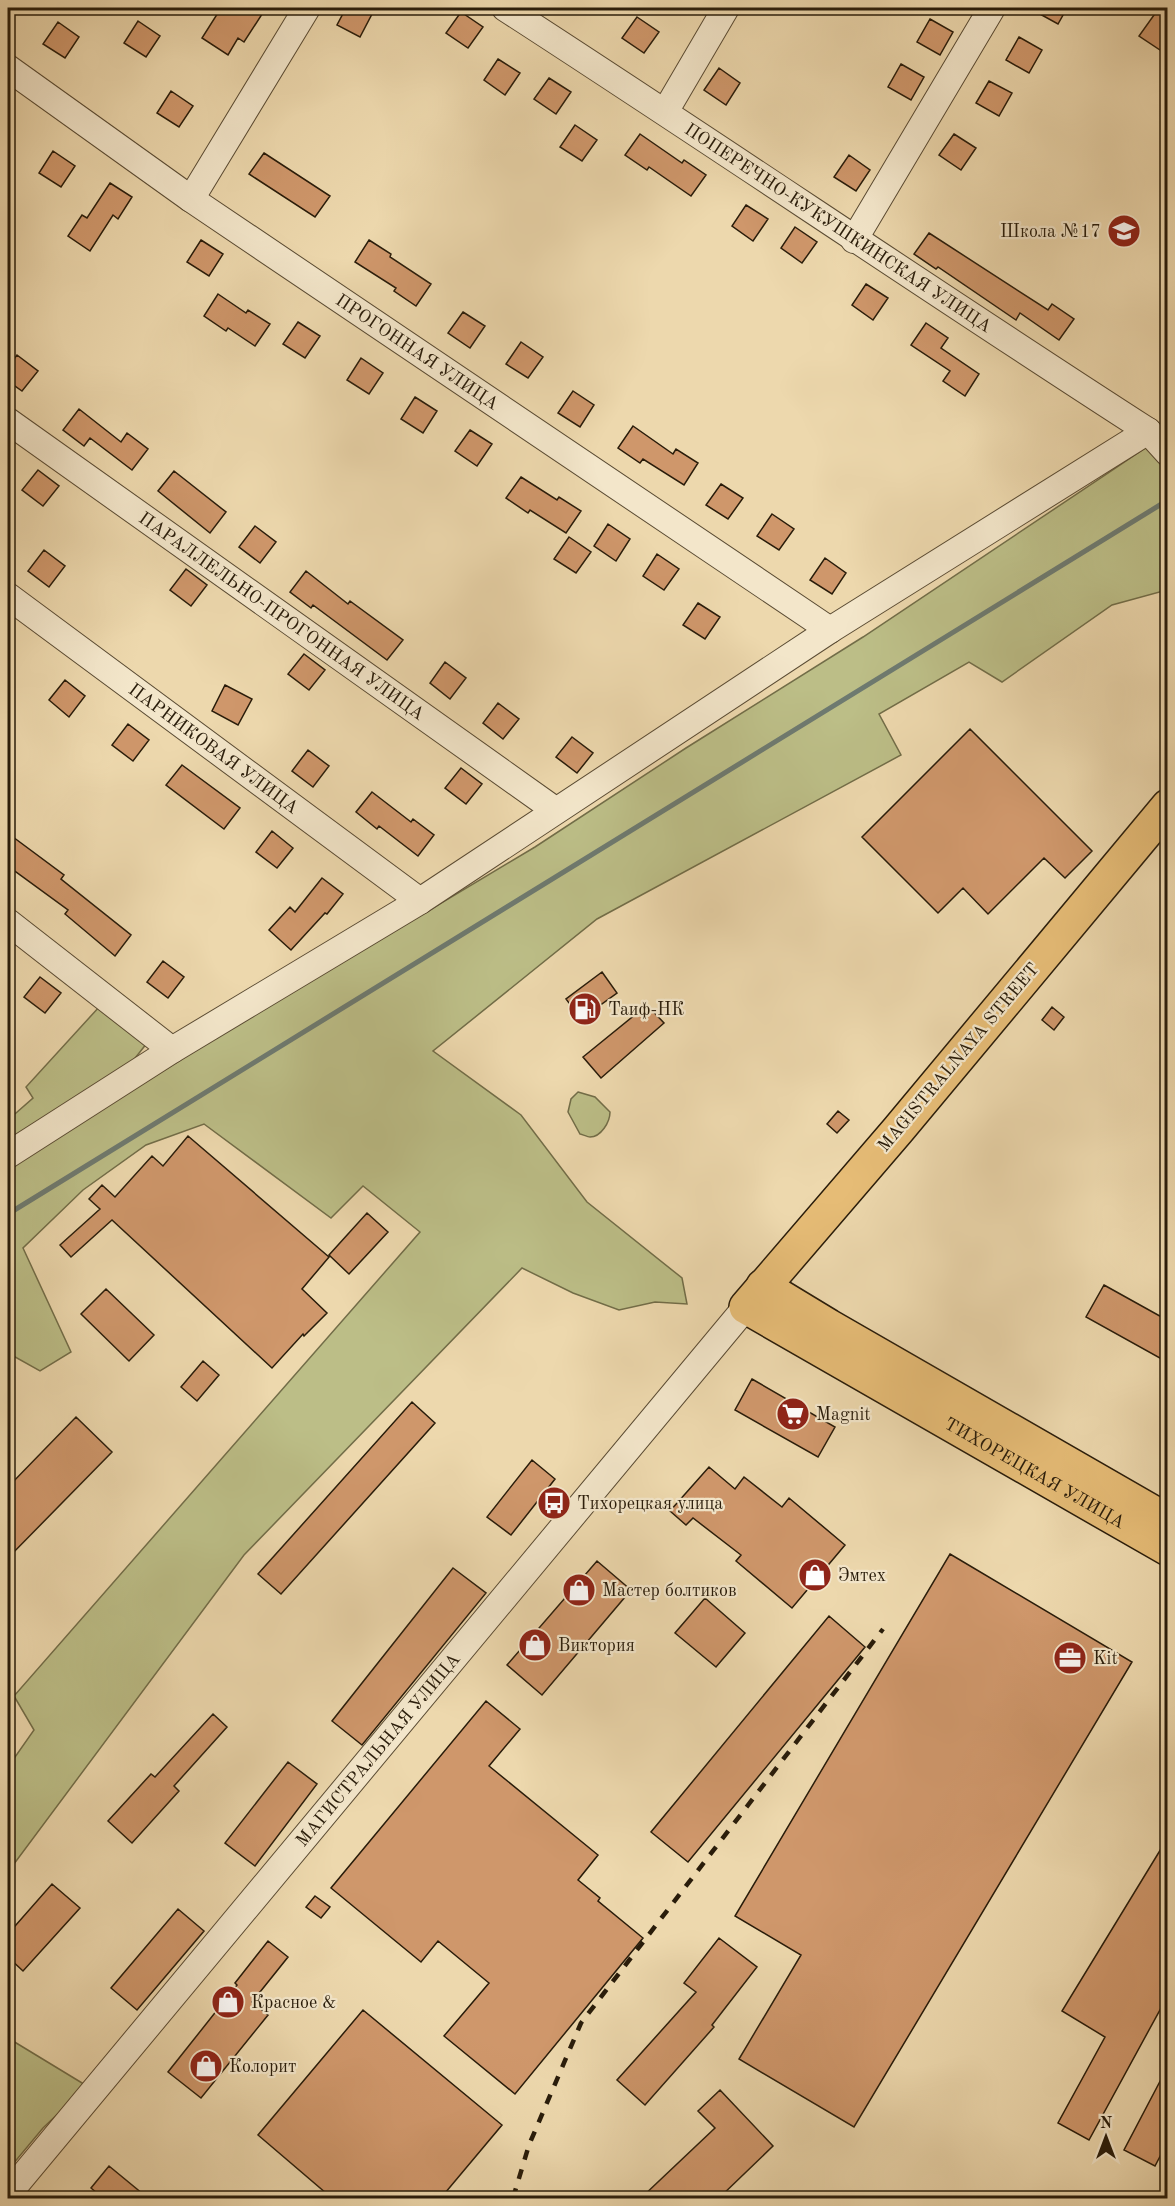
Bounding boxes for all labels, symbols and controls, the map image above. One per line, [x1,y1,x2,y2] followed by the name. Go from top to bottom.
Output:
[681,120,995,336] street label: ПОПЕРЕЧНО-КУКУШКИНСКАЯ УЛИЦА
[1106,213,1142,249] school or university icon: Школа №17
[1000,223,1101,241] place label: Школа №17
[332,291,502,414] street label: ПРОГОННАЯ УЛИЦА
[135,509,427,724] street label: ПАРАЛЛЕЛЬНО-ПРОГОННАЯ УЛИЦА
[125,680,302,818] street label: ПАРНИКОВАЯ УЛИЦА
[875,960,1043,1155] street label: MAGISTRALNAYA STREET
[567,991,603,1027] fuel station icon: Таиф-НК
[608,1001,684,1020] place label: Таиф-НК
[775,1396,811,1432] supermarket icon: Magnit
[816,1406,871,1424] place label: Magnit
[941,1415,1128,1532] street label: ТИХОРЕЦКАЯ УЛИЦА
[536,1485,572,1521] bus stop icon: Тихорецкая улица
[577,1495,723,1513] place label: Тихорецкая улица
[797,1557,833,1593] shop icon: Эмтех
[838,1567,886,1585] place label: Эмтех
[561,1572,597,1608] shop icon: Мастер болтиков
[602,1582,737,1600] place label: Мастер болтиков
[517,1627,553,1663] shop icon: Виктория
[558,1637,635,1655] place label: Виктория
[1052,1640,1088,1676] office icon: Kit
[293,1650,464,1850] street label: МАГИСТРАЛЬНАЯ УЛИЦА
[1093,1650,1118,1668] place label: Kit
[210,1984,246,2020] shop icon: Красное &
[251,1994,336,2012] place label: Красное &
[188,2048,224,2084] shop icon: Колорит
[229,2058,297,2076] place label: Колорит
[1076,2107,1136,2167] north arrow
[1100,2116,1113,2132] text: N

